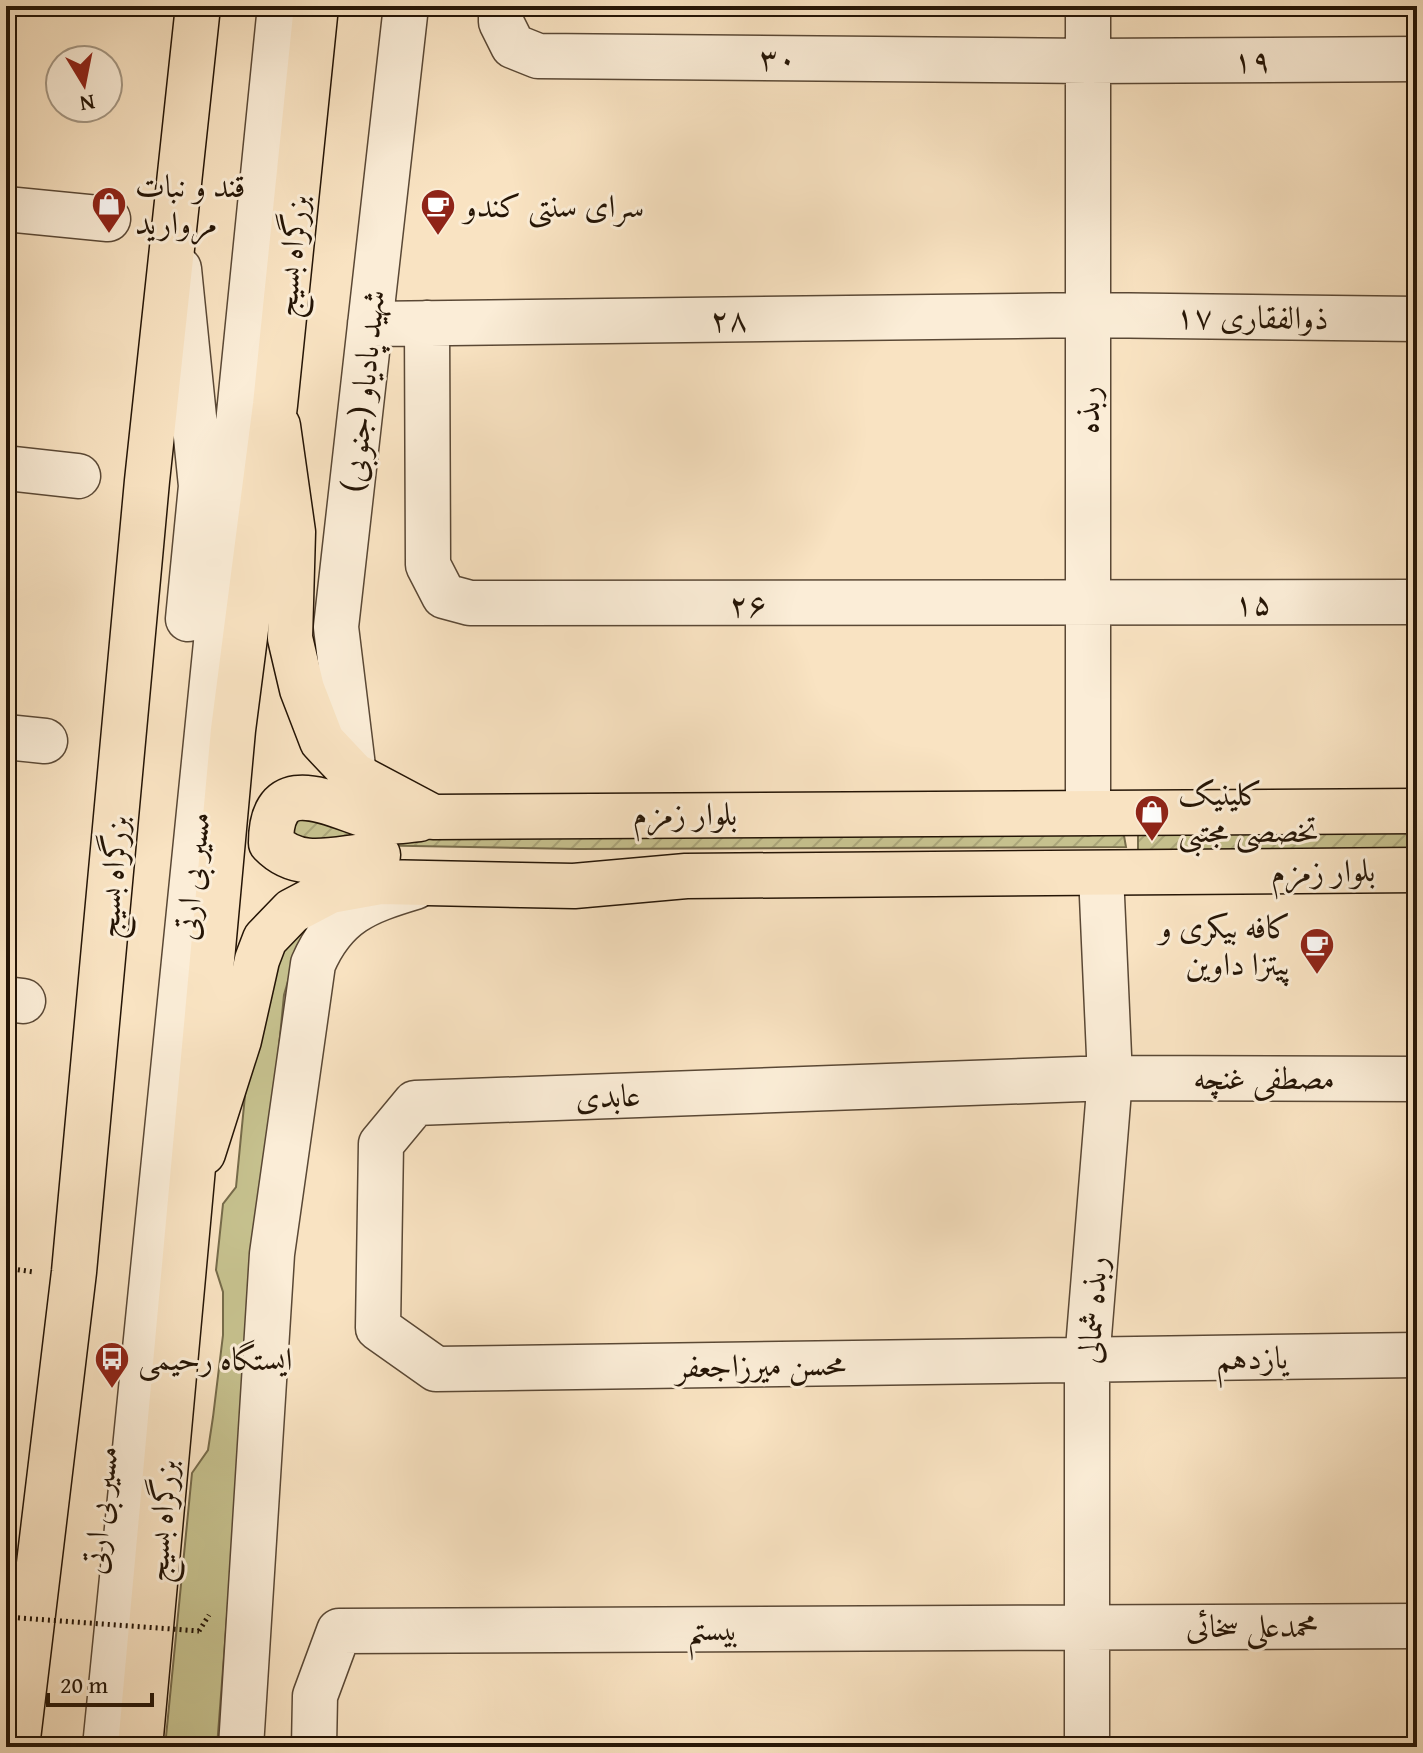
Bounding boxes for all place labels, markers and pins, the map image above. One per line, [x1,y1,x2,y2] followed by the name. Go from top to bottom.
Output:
[135,162,245,246] place label: قند و نبات مروارید
[461,182,644,229] place label: سرای سنتی کندو
[90,185,128,235] shop icon: قند و نبات مروارید
[419,187,457,237] cafe icon: سرای سنتی کندو
[1178,770,1319,857] place label: کلینیک تخصصی مجتبی
[1133,793,1171,843] shop icon: کلینیک تخصصی مجتبی
[1156,903,1291,987] place label: کافه بیکری و پیتزا داوین
[1298,926,1336,976] cafe icon: کافه بیکری و پیتزا داوین
[138,1335,292,1382] place label: ایستگاه رحیمی
[93,1340,131,1390] bus stop icon: ایستگاه رحیمی

